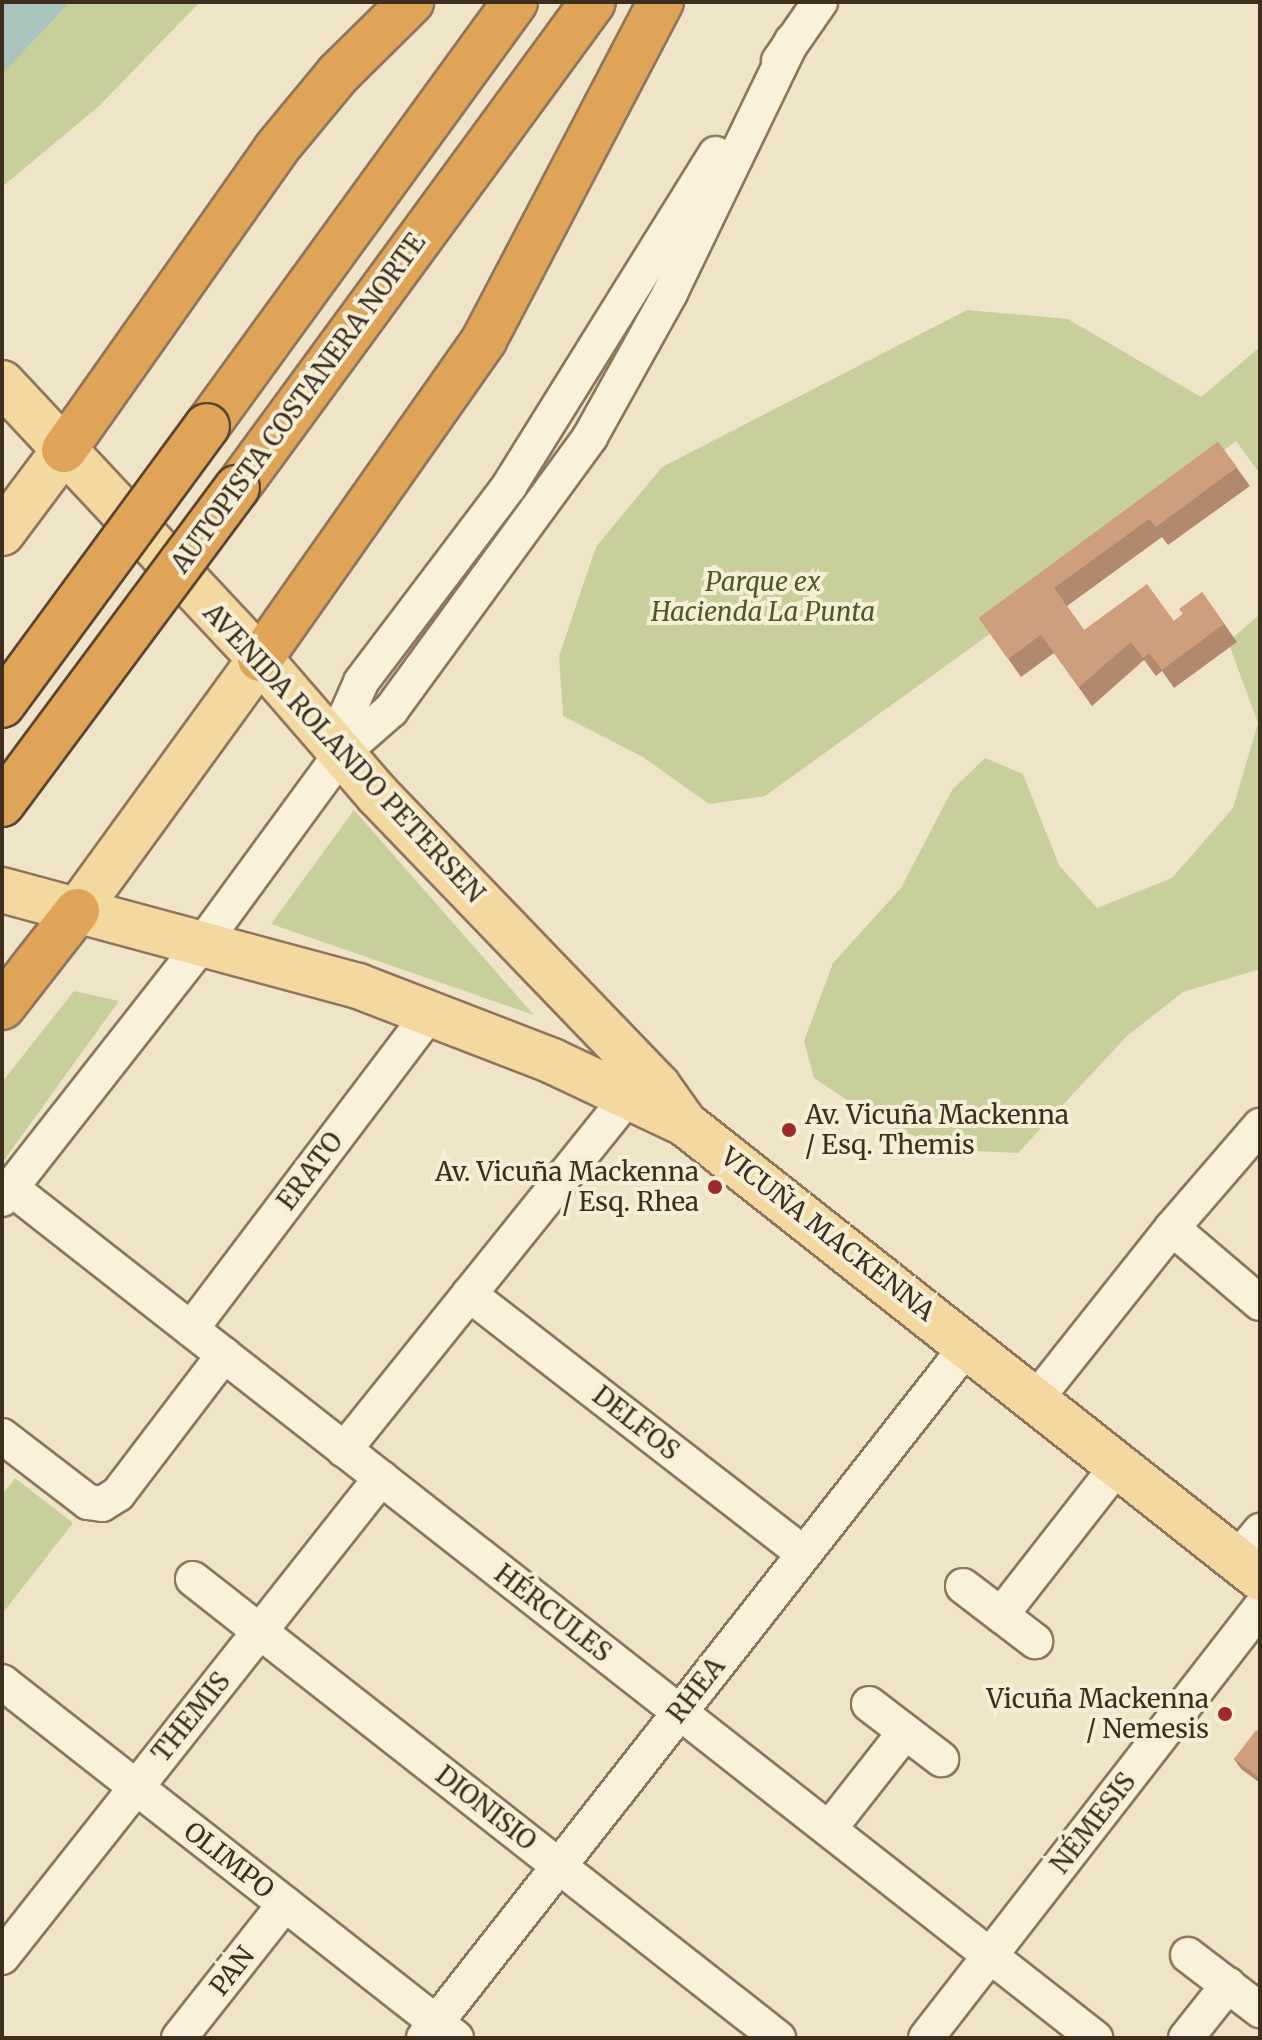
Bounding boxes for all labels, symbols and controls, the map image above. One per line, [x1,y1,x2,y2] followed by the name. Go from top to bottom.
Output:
[164,227,432,579] street label: AUTOPISTA COSTANERA NORTE
[651,566,875,628] park label: Parque ex Hacienda La Punta
[197,597,491,909] street label: AVENIDA ROLANDO PETERSEN
[805,1099,1069,1160] place label: Av. Vicuña Mackenna / Esq. Themis
[780,1121,798,1139] marker: Av. Vicuña Mackenna / Esq. Themis
[271,1126,349,1216] street label: ERATO
[715,1141,941,1327] street label: VICUÑA MACKENNA
[435,1156,699,1218] place label: Av. Vicuña Mackenna / Esq. Rhea
[706,1178,724,1196] marker: Av. Vicuña Mackenna / Esq. Rhea
[587,1380,685,1466] street label: DELFOS
[488,1558,618,1668] street label: HÉRCULES
[661,1651,731,1729] street label: RHEA
[145,1666,237,1768] street label: THEMIS
[986,1683,1209,1744] place label: Vicuña Mackenna / Nemesis
[1216,1705,1234,1723] marker: Vicuña Mackenna / Nemesis
[430,1759,542,1857] street label: DIONISIO
[1044,1766,1142,1880] street label: NÉMESIS
[178,1815,280,1905] street label: OLIMPO
[203,1940,261,2002] street label: PAN

